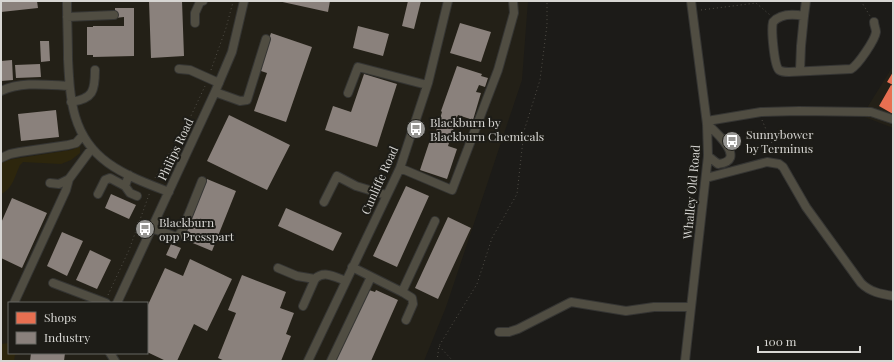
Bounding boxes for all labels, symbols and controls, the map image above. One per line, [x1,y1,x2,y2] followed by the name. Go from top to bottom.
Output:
[430,114,544,144] place label: Blackburn by Blackburn Chemicals
[154,115,196,183] street label: Philips Road
[405,118,427,140] bus stop icon: Blackburn by Blackburn Chemicals
[746,126,814,156] place label: Sunnybower by Terminus
[721,130,743,152] bus stop icon: Sunnybower by Terminus
[357,143,401,217] street label: Cunliffe Road
[679,144,703,241] street label: Whalley Old Road
[159,214,235,244] place label: Blackburn opp Presspart
[134,218,156,240] bus stop icon: Blackburn opp Presspart
[8,302,148,354] legend
[44,309,76,325] text: Shops
[758,328,860,354] scale bar
[44,329,90,345] text: Industry
[764,333,797,349] text: 100 m

